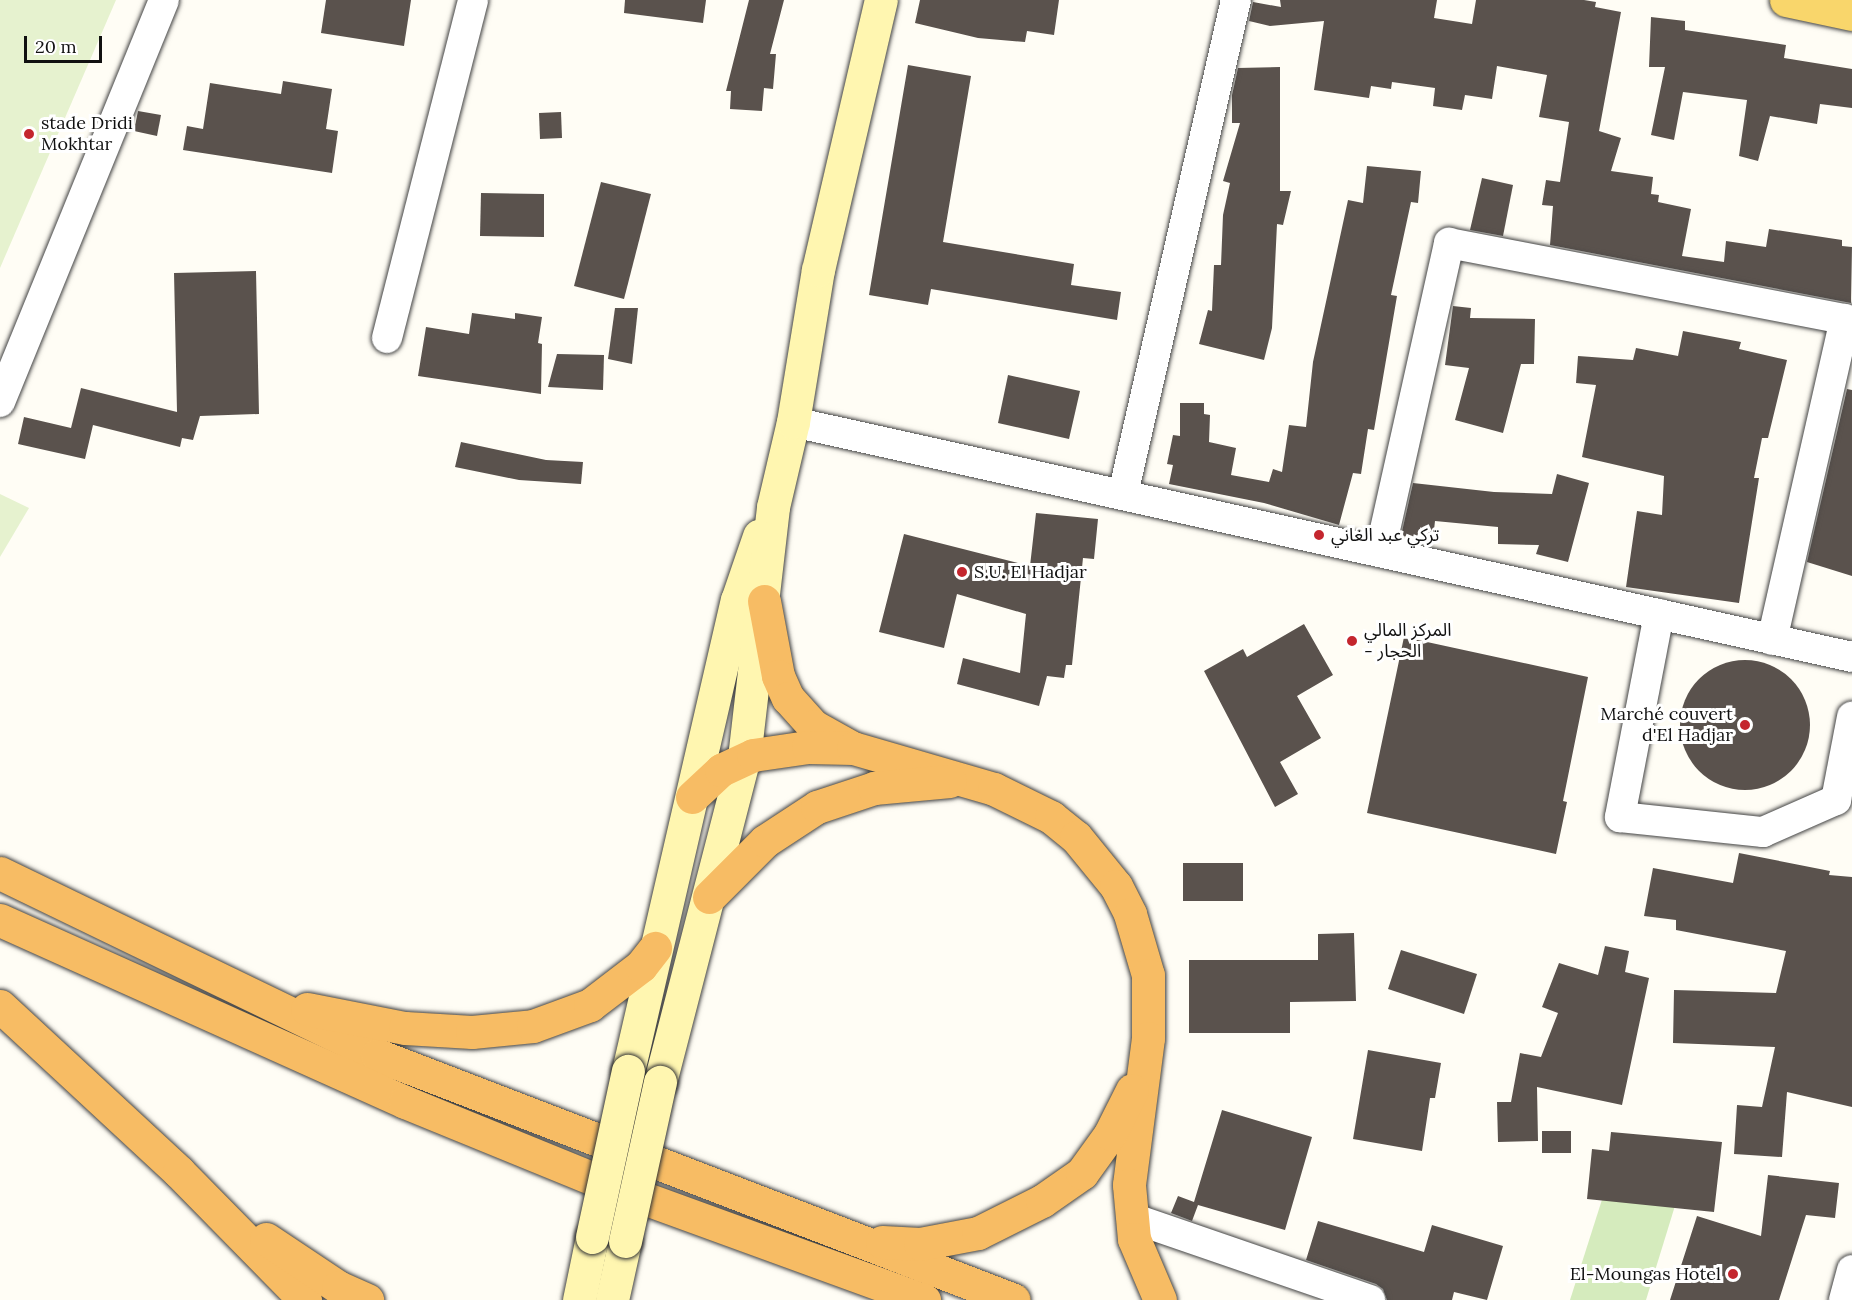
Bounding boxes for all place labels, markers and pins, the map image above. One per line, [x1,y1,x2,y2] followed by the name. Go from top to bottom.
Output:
[41,113,133,156] place label: stade Dridi Mokhtar
[22,127,36,141] marker: stade Dridi Mokhtar
[1331,524,1439,546] place label: تركي عبد الغاني
[1312,528,1326,542] marker: تركي عبد الغاني
[974,561,1087,583] place label: S.U. El Hadjar
[955,565,969,579] marker: S.U. El Hadjar
[1364,620,1452,662] place label: المركز المالي - الحجار
[1345,634,1359,648] marker: المركز المالي - الحجار
[1600,704,1733,746] place label: Marché couvert d'El Hadjar
[1738,718,1752,732] marker: Marché couvert d'El Hadjar
[1570,1263,1721,1285] place label: El-Moungas Hotel
[1726,1267,1740,1281] marker: El-Moungas Hotel

